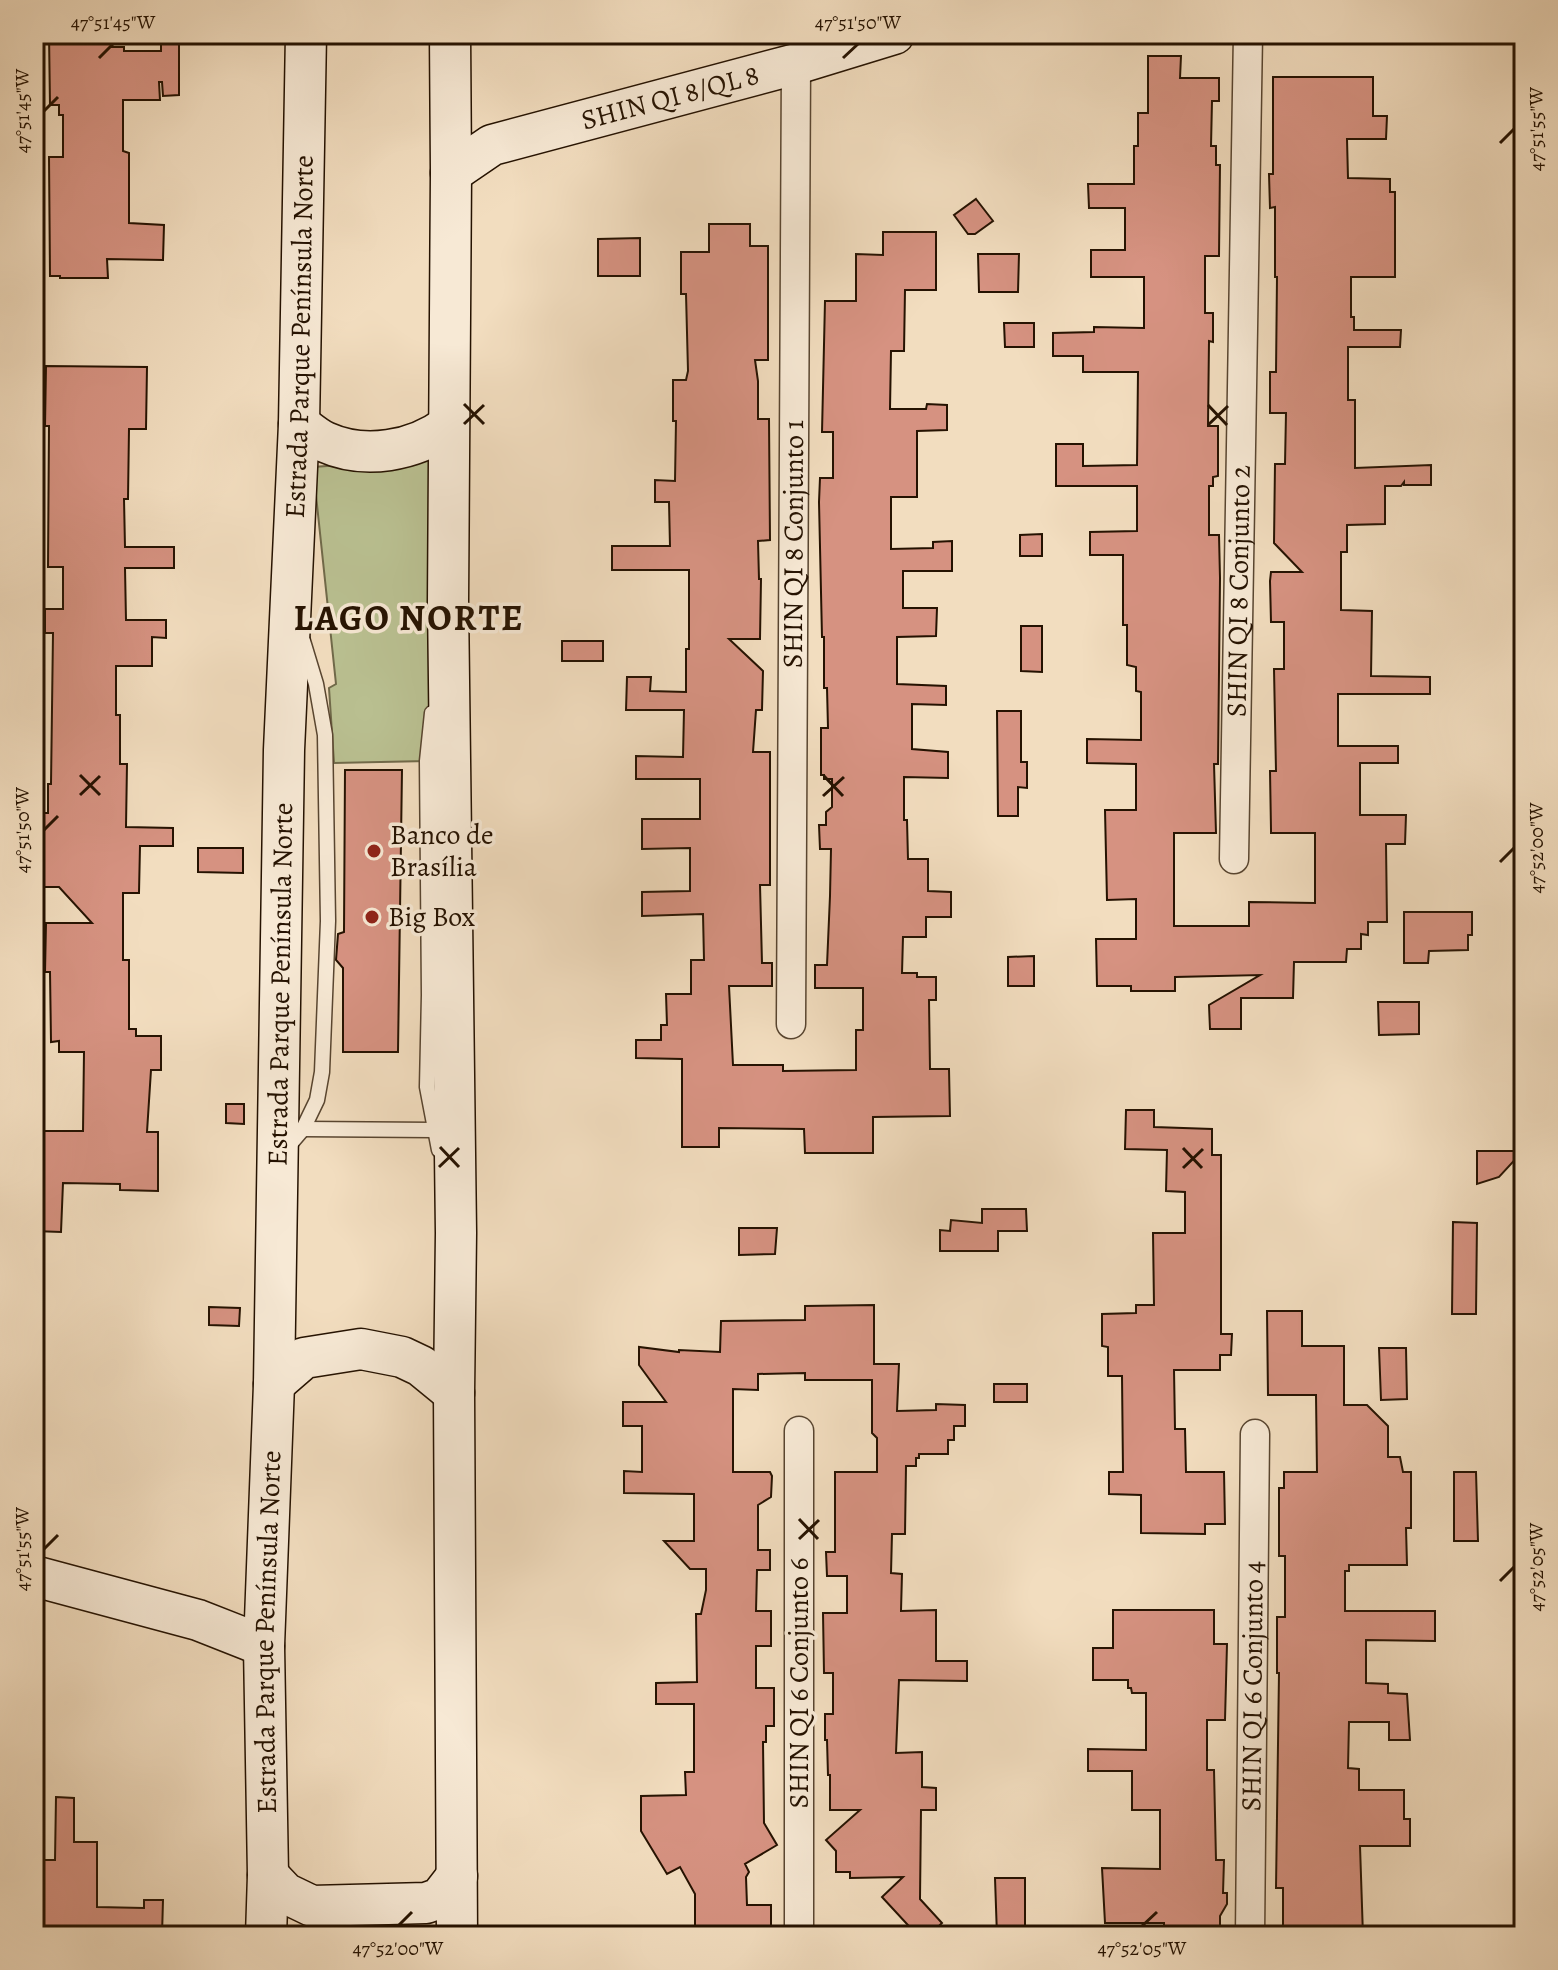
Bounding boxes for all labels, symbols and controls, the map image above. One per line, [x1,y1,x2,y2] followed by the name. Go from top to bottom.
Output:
[71,9,156,36] text: 47°51'45"W
[815,9,902,36] text: 47°51'50"W
[577,56,763,139] street label: SHIN QI 8/QL 8
[9,68,36,153] text: 47°51'45"W
[1523,87,1550,171] text: 47°51'55"W
[276,155,323,519] street label: Estrada Parque Península Norte
[774,420,813,668] street label: SHIN QI 8 Conjunto 1
[1217,465,1260,717] street label: SHIN QI 8 Conjunto 2
[293,593,525,642] district label: LAGO NORTE
[9,786,36,873] text: 47°51'50"W
[258,802,302,1166] street label: Estrada Parque Península Norte
[1523,802,1550,894] text: 47°52'00"W
[390,816,494,886] place label: Banco de Brasília
[365,842,383,860] marker: Banco de Brasília
[388,898,476,936] place label: Big Box
[363,908,381,926] marker: Big Box
[245,1450,290,1814] street label: Estrada Parque Península Norte
[9,1507,36,1591] text: 47°51'55"W
[1523,1522,1550,1611] text: 47°52'05"W
[780,1558,818,1808] street label: SHIN QI 6 Conjunto 6
[1232,1560,1273,1812] street label: SHIN QI 6 Conjunto 4
[352,1935,444,1962] text: 47°52'00"W
[1098,1935,1187,1962] text: 47°52'05"W

